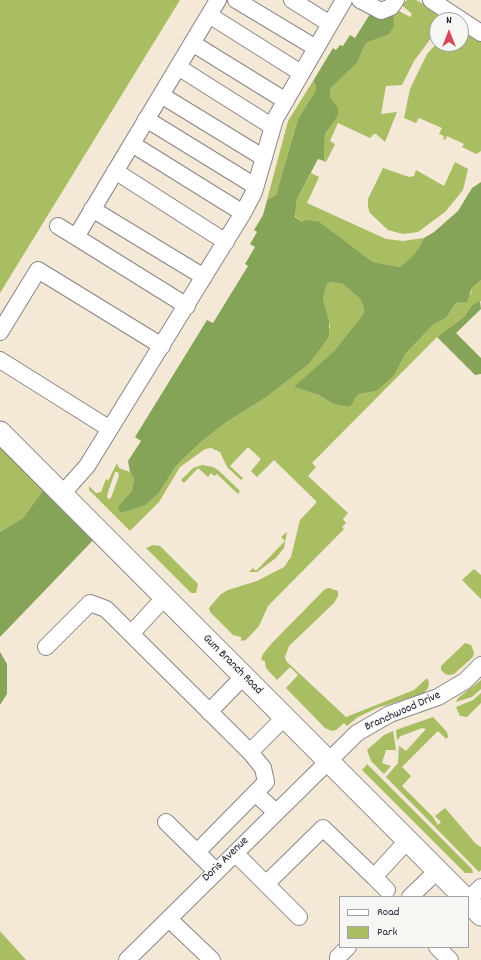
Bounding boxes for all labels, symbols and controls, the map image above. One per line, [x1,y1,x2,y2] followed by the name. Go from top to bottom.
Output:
[429,12,469,52] north arrow
[446,13,452,29] text: N
[199,632,265,698] street label: Gum Branch Road
[363,689,443,735] street label: Branchwood Drive
[200,834,252,886] street label: Doris Avenue
[339,896,469,948] legend
[377,904,399,921] text: Road
[377,924,397,941] text: Park

